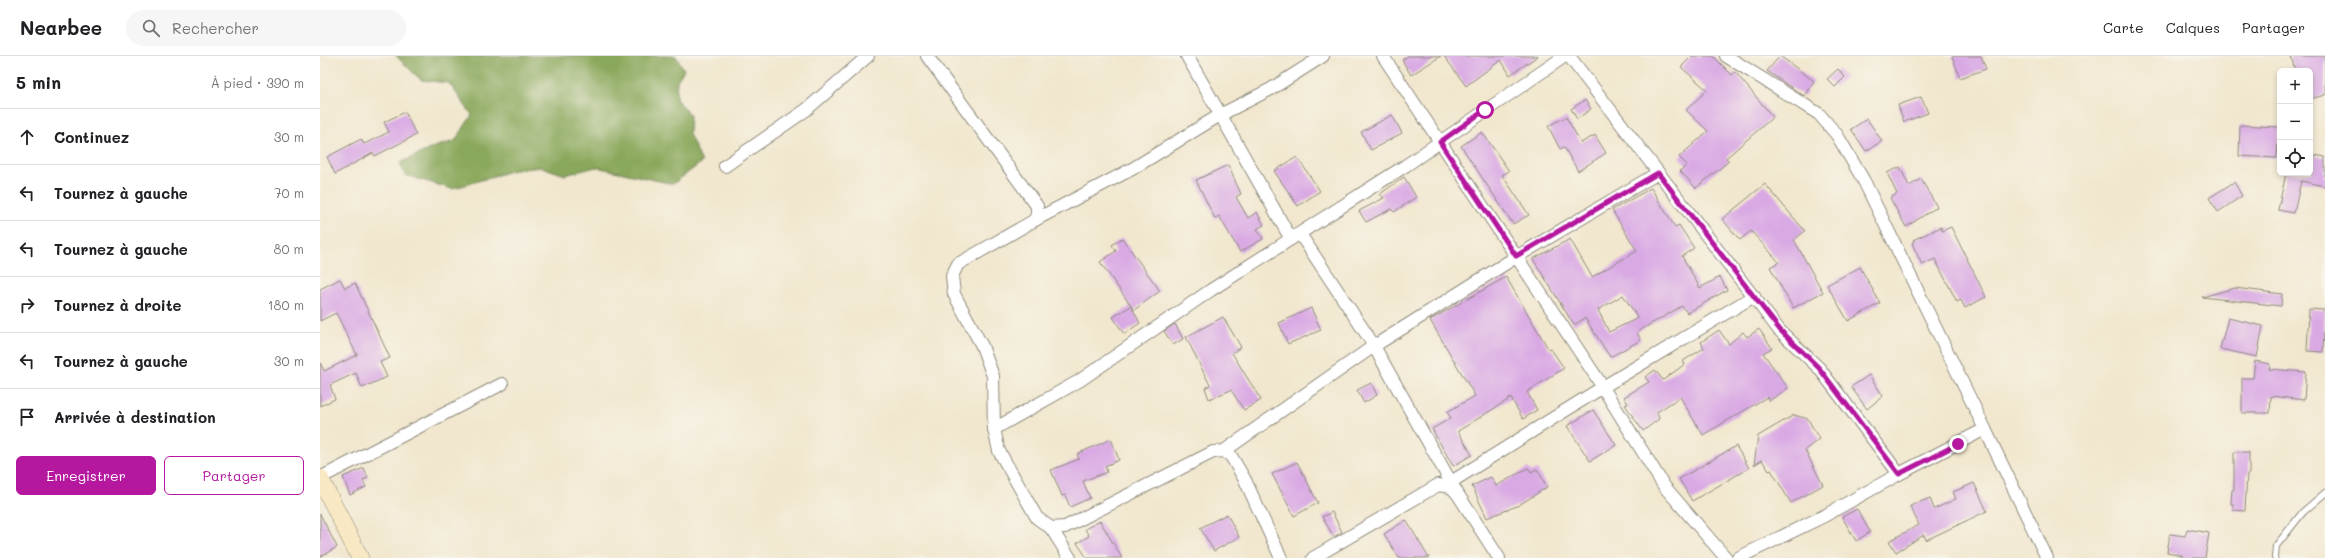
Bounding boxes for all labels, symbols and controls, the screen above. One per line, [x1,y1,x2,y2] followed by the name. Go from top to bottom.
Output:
[126,10,406,46] search box
[20,15,102,40] text: Nearbee
[140,17,162,39] icon: search
[172,18,259,38] text: Rechercher
[2103,18,2144,37] text: Carte
[2166,18,2220,37] text: Calques
[2242,18,2305,37] text: Partager
[2277,68,2313,176] map controls
[2277,68,2313,104] button: +
[16,71,61,93] text: 5 min
[211,74,304,91] text: À pied · 390 m
[1476,101,1494,119] route start
[2277,104,2313,140] button: −
[16,126,38,148] icon: ahead
[54,127,129,147] text: Continuez
[274,128,304,145] text: 30 m
[2277,140,2313,176] button: locate
[16,182,38,204] icon: left
[54,183,188,203] text: Tournez à gauche
[274,184,304,201] text: 70 m
[16,238,38,260] icon: left
[54,239,188,259] text: Tournez à gauche
[274,240,304,257] text: 80 m
[16,294,38,316] icon: right
[54,295,182,315] text: Tournez à droite
[268,296,304,313] text: 180 m
[16,350,38,372] icon: left
[54,351,188,371] text: Tournez à gauche
[274,352,304,369] text: 30 m
[16,406,38,428] icon: arrive
[54,407,216,427] text: Arrivée à destination
[1949,435,1967,453] route end
[16,456,156,495] button: Enregistrer
[164,456,304,495] button: Partager

